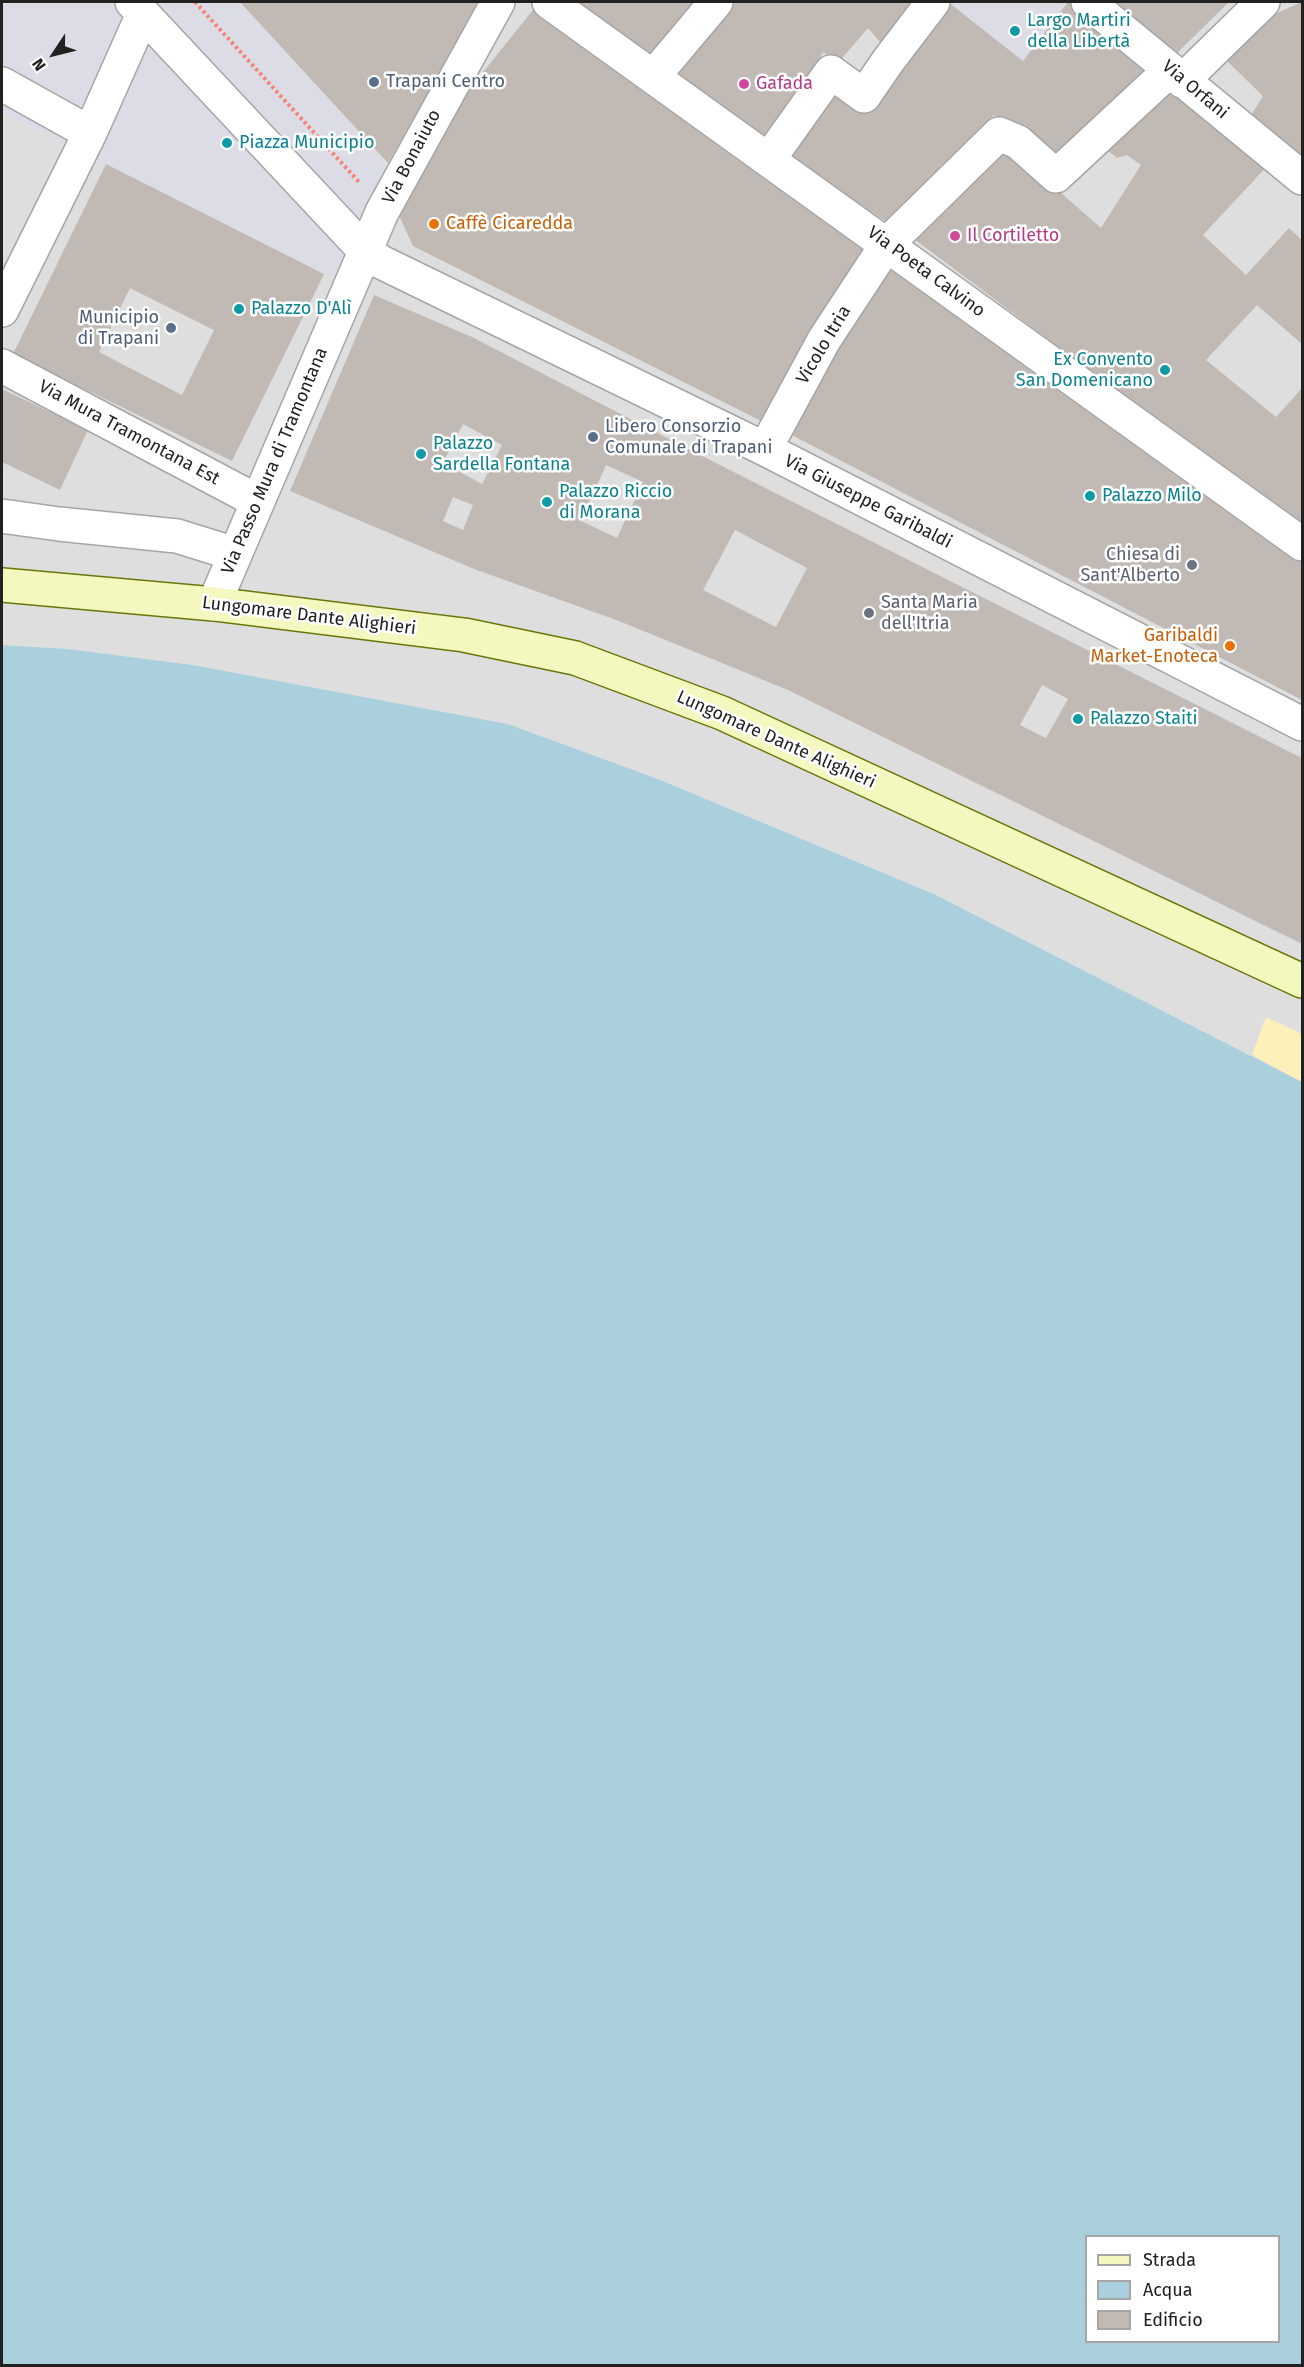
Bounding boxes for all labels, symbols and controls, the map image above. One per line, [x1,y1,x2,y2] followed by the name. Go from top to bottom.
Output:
[1027,10,1131,52] place label: Largo Martiri della Libertà
[24,24,84,84] north arrow
[1008,24,1022,38] marker: Largo Martiri della Libertà
[28,55,50,74] text: N
[1157,56,1233,124] street label: Via Orfani
[386,71,505,93] place label: Trapani Centro
[756,73,813,95] place label: Gafada
[367,75,381,89] marker: Trapani Centro
[737,77,751,91] marker: Gafada
[378,106,446,208] street label: Via Bonaiuto
[239,132,374,154] place label: Piazza Municipio
[220,136,234,150] marker: Piazza Municipio
[446,213,573,235] place label: Caffè Cicaredda
[427,217,441,231] marker: Caffè Cicaredda
[863,222,989,322] street label: Via Poeta Calvino
[967,225,1059,247] place label: Il Cortiletto
[948,229,962,243] marker: Il Cortiletto
[251,298,352,320] place label: Palazzo D'Alì
[232,302,246,316] marker: Palazzo D'Alì
[792,302,856,388] street label: Vicolo Itria
[78,307,159,350] place label: Municipio di Trapani
[164,321,178,335] marker: Municipio di Trapani
[217,344,333,578] street label: Via Passo Mura di Tramontana
[1016,349,1153,392] place label: Ex Convento San Domenicano
[1158,363,1172,377] marker: Ex Convento San Domenicano
[35,376,223,490] street label: Via Mura Tramontana Est
[605,416,772,458] place label: Libero Consorzio Comunale di Trapani
[586,430,600,444] marker: Libero Consorzio Comunale di Trapani
[433,433,570,476] place label: Palazzo Sardella Fontana
[414,447,428,461] marker: Palazzo Sardella Fontana
[781,450,955,554] street label: Via Giuseppe Garibaldi
[559,481,672,524] place label: Palazzo Riccio di Morana
[1102,485,1202,507] place label: Palazzo Milo
[1083,489,1097,503] marker: Palazzo Milo
[540,495,554,509] marker: Palazzo Riccio di Morana
[1080,544,1180,586] place label: Chiesa di Sant'Alberto
[1185,558,1199,572] marker: Chiesa di Sant'Alberto
[201,592,417,640] street label: Lungomare Dante Alighieri
[881,592,978,634] place label: Santa Maria dell'Itria
[862,606,876,620] marker: Santa Maria dell'Itria
[1091,625,1218,668] place label: Garibaldi Market-Enoteca
[1223,639,1237,653] marker: Garibaldi Market-Enoteca
[673,686,879,794] street label: Lungomare Dante Alighieri
[1090,708,1198,730] place label: Palazzo Staiti
[1071,712,1085,726] marker: Palazzo Staiti
[1085,2235,1280,2343] legend
[1143,2249,1196,2271] text: Strada
[1143,2279,1193,2301] text: Acqua
[1143,2309,1203,2331] text: Edificio

